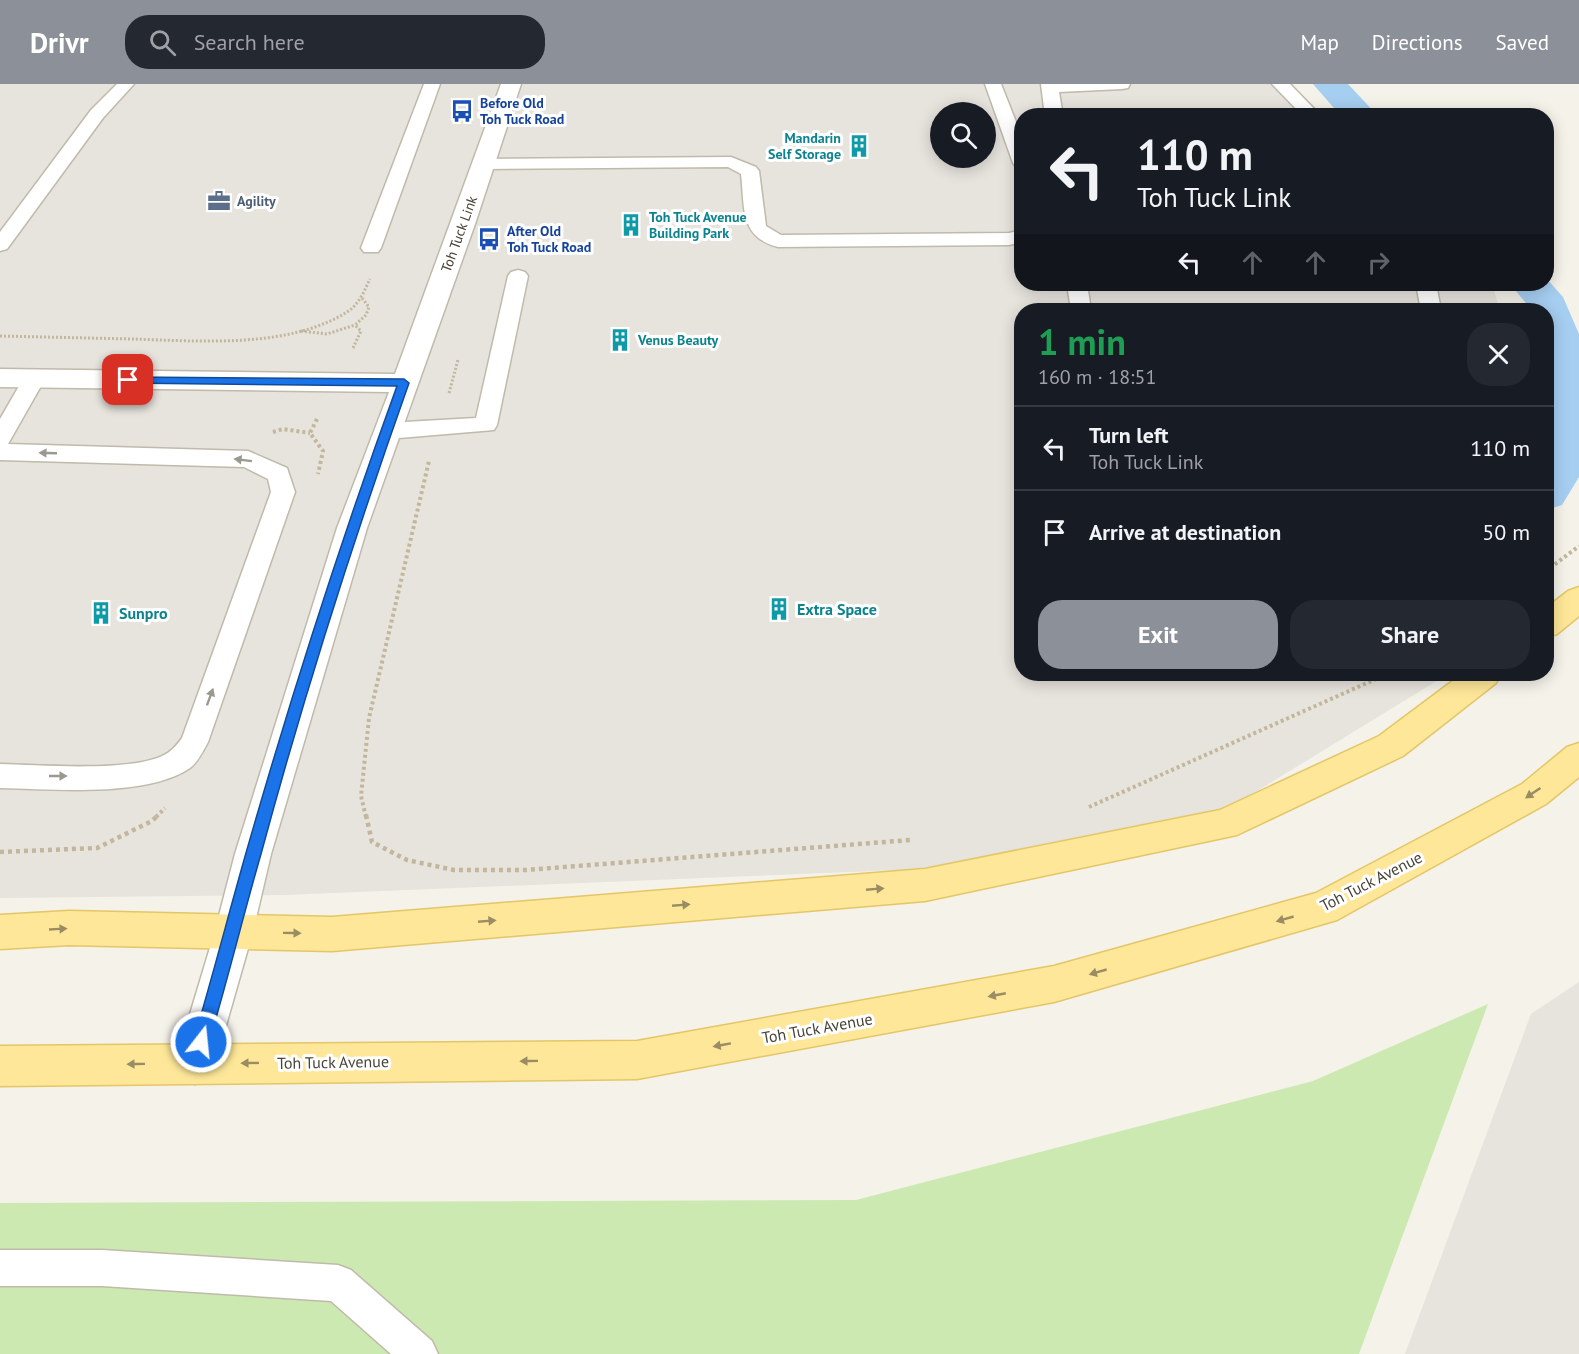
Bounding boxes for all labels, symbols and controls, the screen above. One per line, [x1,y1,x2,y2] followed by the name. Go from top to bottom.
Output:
[125,15,545,69] search box
[30,24,89,61] text: Drivr
[146,26,179,59] icon: search
[194,28,305,56] text: Search here
[1300,29,1339,56] text: Map
[1372,29,1463,56] text: Directions
[1496,29,1549,56] text: Saved
[480,94,564,128] place label: Before Old Toh Tuck Road
[449,98,475,124] bus stop icon: Before Old Toh Tuck Road
[930,102,996,168] map controls
[930,102,996,168] button: search
[1137,127,1253,182] text: 110 m
[768,129,841,163] place label: Mandarin Self Storage
[1038,132,1116,210] icon: left
[846,133,872,159] building icon: Mandarin Self Storage
[1137,180,1291,214] text: Toh Tuck Link
[206,188,232,214] office icon: Agility
[237,192,276,210] place label: Agility
[437,193,481,275] street label: Toh Tuck Link
[649,208,747,242] place label: Toh Tuck Avenue Building Park
[618,212,644,238] building icon: Toh Tuck Avenue Building Park
[507,222,591,256] place label: After Old Toh Tuck Road
[476,226,502,252] bus stop icon: After Old Toh Tuck Road
[1173,246,1206,279] icon: left
[1236,246,1269,279] icon: ahead
[1299,246,1332,279] icon: ahead
[1362,246,1395,279] icon: right
[1038,318,1126,365] text: 1 min
[1467,323,1530,386] button: close
[607,327,633,353] building icon: Venus Beauty
[637,331,719,349] place label: Venus Beauty
[102,354,153,405] pin
[111,363,144,396] icon: arrive
[1038,364,1156,390] text: 160 m · 18:51
[1089,421,1169,449] text: Turn left
[1038,432,1071,465] icon: left
[1470,434,1530,462] text: 110 m
[38,448,57,458] one-way arrow
[1089,449,1203,475] text: Toh Tuck Link
[233,455,252,464] one-way arrow
[1038,516,1071,549] icon: arrive
[1089,518,1281,546] text: Arrive at destination
[1482,518,1530,546] text: 50 m
[766,596,792,622] building icon: Extra Space
[797,599,877,619] place label: Extra Space
[88,600,114,626] building icon: Sunpro
[1038,600,1278,669] button: Exit
[1290,600,1530,669] button: Share
[119,603,168,623] place label: Sunpro
[206,688,215,706] one-way arrow
[49,771,68,781] one-way arrow
[1526,787,1542,799] one-way arrow
[1317,847,1425,915] street label: Toh Tuck Avenue
[866,884,885,894] one-way arrow
[672,900,691,910] one-way arrow
[1276,915,1294,924] one-way arrow
[477,916,496,926] one-way arrow
[49,924,68,933] one-way arrow
[283,928,302,938] one-way arrow
[1089,968,1107,977] one-way arrow
[987,991,1006,1000] one-way arrow
[760,1008,874,1048] street label: Toh Tuck Avenue
[169,1010,233,1074] position arrow
[713,1040,732,1049] one-way arrow
[277,1051,389,1073] street label: Toh Tuck Avenue
[519,1056,538,1065] one-way arrow
[240,1058,259,1068] one-way arrow
[127,1060,146,1069] one-way arrow

